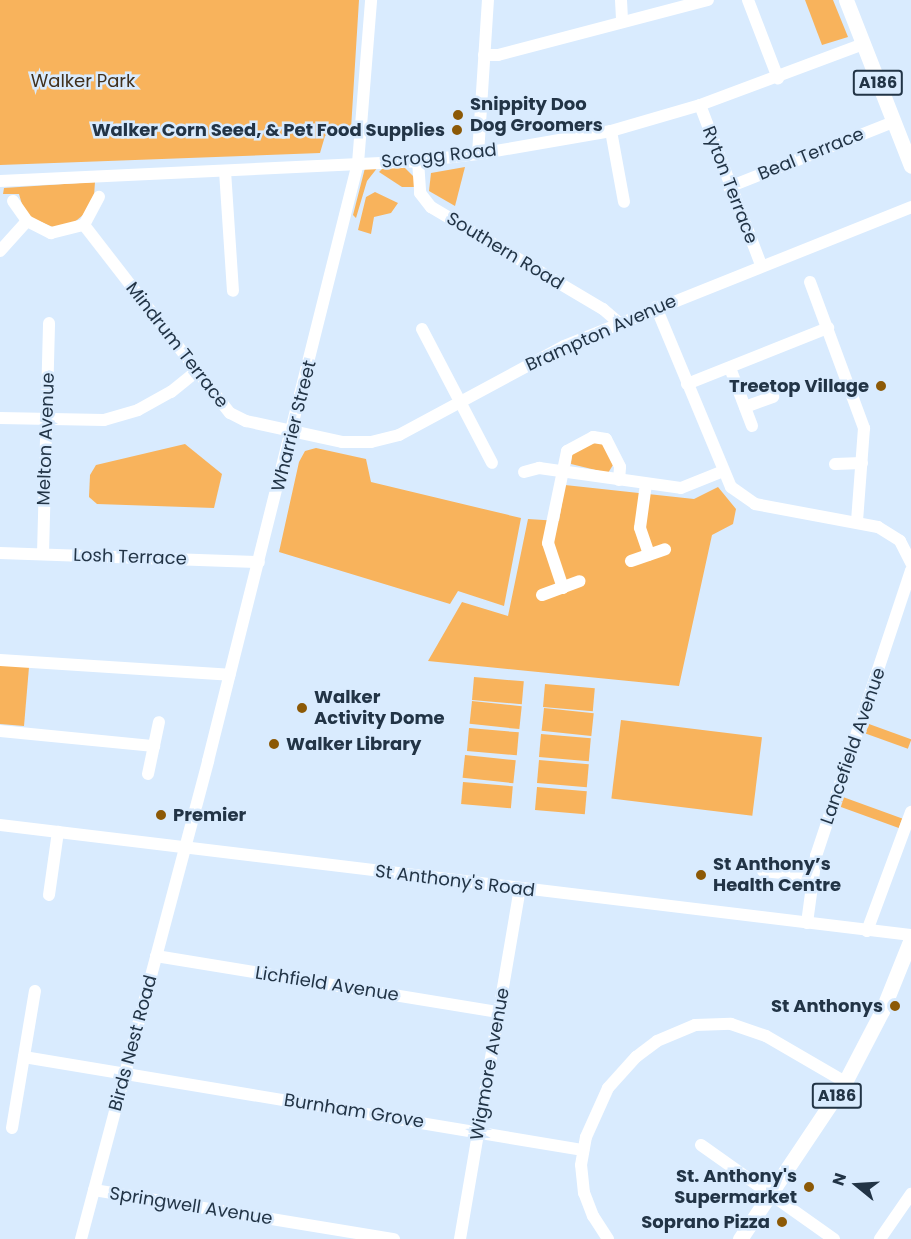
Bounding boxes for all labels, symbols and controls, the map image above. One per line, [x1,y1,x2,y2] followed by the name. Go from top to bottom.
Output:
[31,70,135,92] park label: Walker Park
[852,70,904,96] road number: A186
[470,94,603,136] place label: Snippity Doo Dog Groomers
[451,108,465,122] marker: Snippity Doo Dog Groomers
[92,119,445,141] place label: Walker Corn Seed, & Pet Food Supplies
[450,123,464,137] marker: Walker Corn Seed, & Pet Food Supplies
[698,123,762,247] street label: Ryton Terrace
[755,123,867,185] street label: Beal Terrace
[380,139,498,173] street label: Scrogg Road
[443,208,567,294] street label: Southern Road
[121,278,233,412] street label: Mindrum Terrace
[522,290,680,376] street label: Brampton Avenue
[267,358,321,494] street label: Wharrier Street
[33,372,59,506] street label: Melton Avenue
[729,375,869,397] place label: Treetop Village
[874,379,888,393] marker: Treetop Village
[73,544,187,570] street label: Losh Terrace
[816,665,890,827] street label: Lancefield Avenue
[314,687,445,730] place label: Walker Activity Dome
[295,701,309,715] marker: Walker Activity Dome
[286,733,421,755] place label: Walker Library
[267,737,281,751] marker: Walker Library
[173,804,246,826] place label: Premier
[154,808,168,822] marker: Premier
[713,854,841,896] place label: St Anthony’s Health Centre
[374,860,536,902] street label: St Anthony's Road
[694,868,708,882] marker: St Anthony’s Health Centre
[254,962,400,1006] street label: Lichfield Avenue
[104,973,162,1113] street label: Birds Nest Road
[466,986,514,1142] street label: Wigmore Avenue
[771,995,883,1017] place label: St Anthonys
[888,999,902,1013] marker: St Anthonys
[812,1083,862,1109] road number: A186
[283,1089,425,1133] street label: Burnham Grove
[827,1155,887,1215] north arrow
[674,1166,797,1208] place label: St. Anthony's Supermarket
[827,1170,852,1189] text: N
[802,1180,816,1194] marker: St. Anthony's Supermarket
[108,1182,274,1230] street label: Springwell Avenue
[641,1211,770,1233] place label: Soprano Pizza
[775,1215,789,1229] marker: Soprano Pizza

